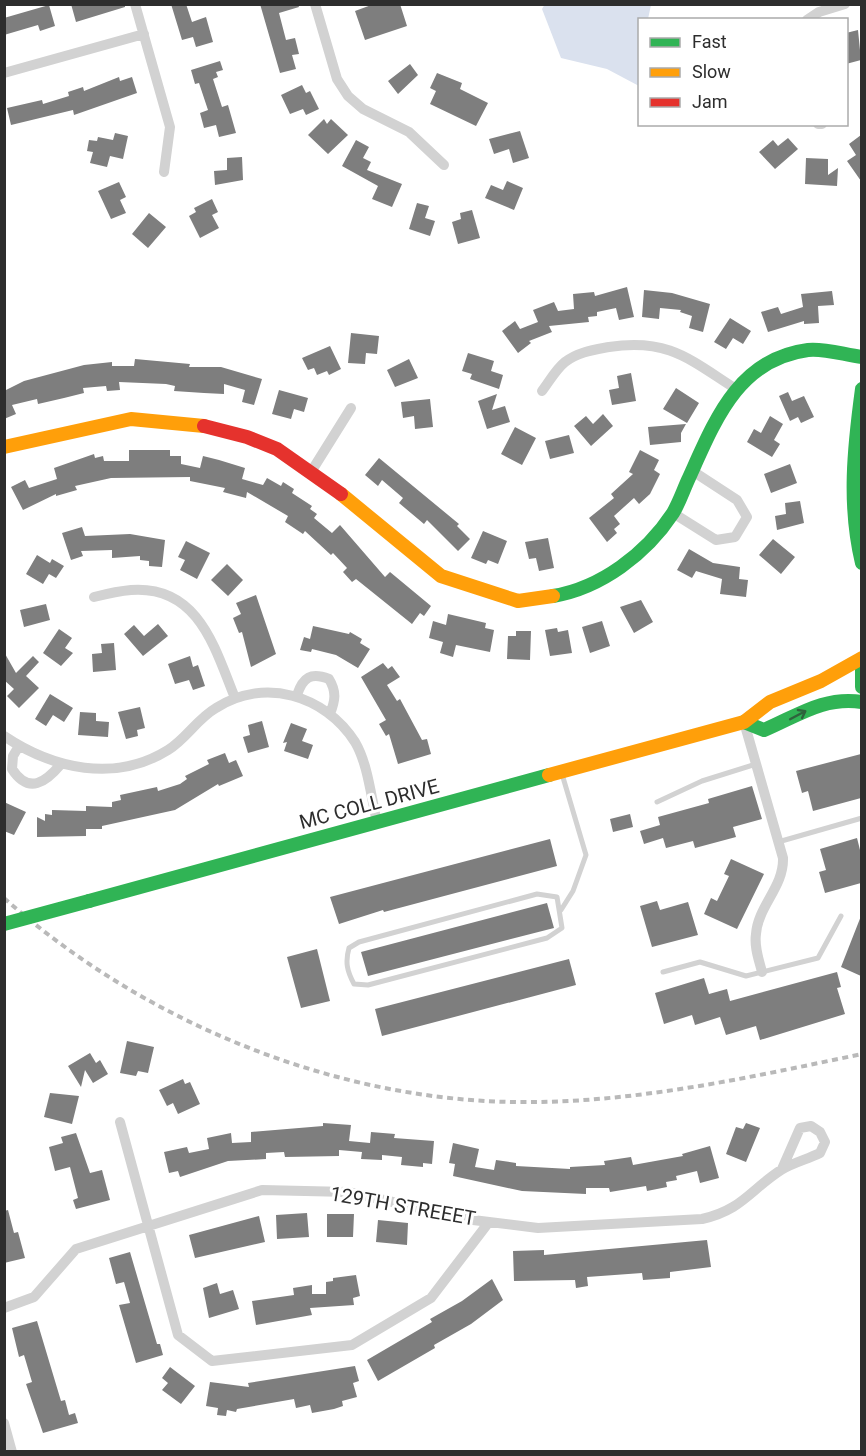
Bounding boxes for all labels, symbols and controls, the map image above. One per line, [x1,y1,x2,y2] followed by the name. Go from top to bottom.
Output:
[638,18,848,126] legend
[692,31,727,52] text: Fast
[692,61,731,82] text: Slow
[692,91,728,112] text: Jam
[788,709,806,720] one-way arrow
[296,774,442,834] street label: MC COLL DRIVE
[328,1181,478,1231] street label: 129TH STREEET

